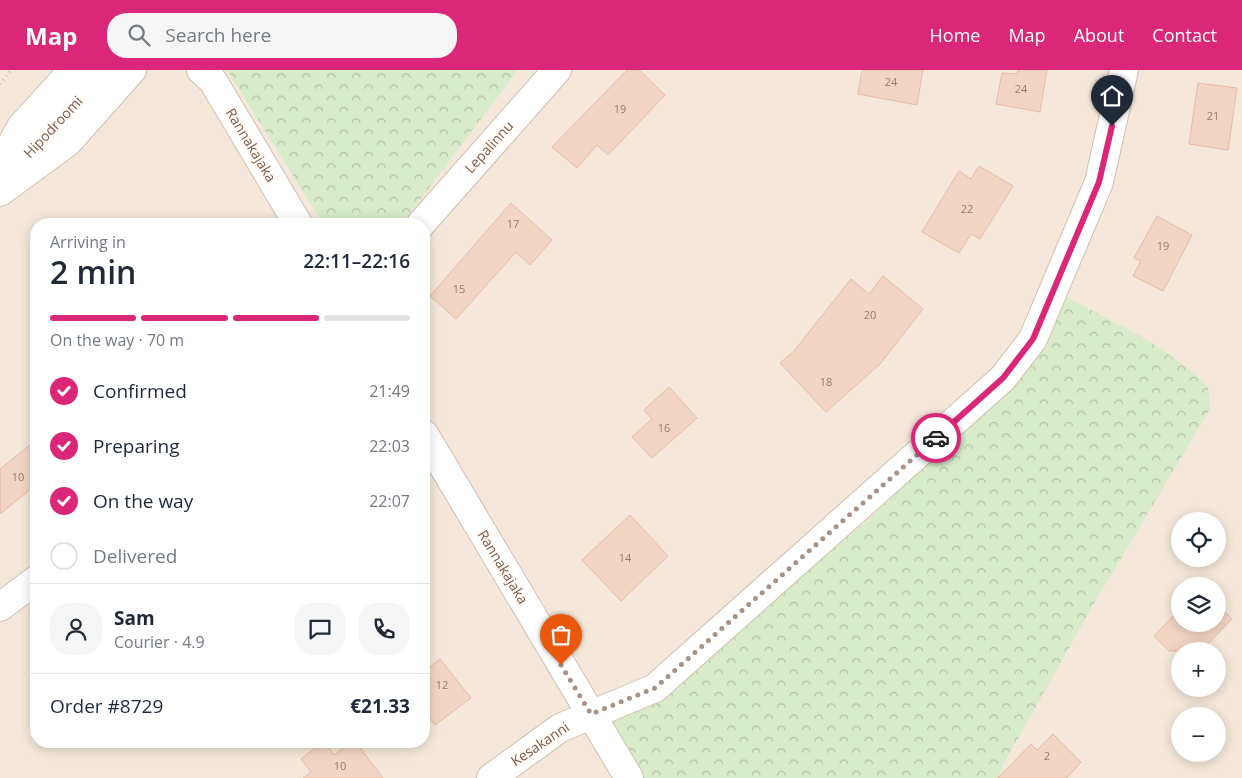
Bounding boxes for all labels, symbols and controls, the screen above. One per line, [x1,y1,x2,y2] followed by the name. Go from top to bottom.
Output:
[107,13,457,58] search box
[25,19,77,52] text: Map
[125,21,153,49] icon: search
[165,22,271,48] text: Search here
[930,23,980,47] text: Home
[1008,23,1046,47] text: Map
[1074,23,1124,47] text: About
[1152,23,1217,47] text: Contact
[885,74,898,89] house number: 24
[1091,75,1133,126] pin
[1015,81,1028,96] house number: 24
[1098,82,1126,110] icon: home
[19,91,86,162] street label: Hipodroomi
[614,101,626,116] house number: 19
[222,104,281,185] street label: Rannakajaka
[1207,108,1219,123] house number: 21
[460,116,517,177] street label: Lepalinnu
[961,201,973,216] house number: 22
[507,216,519,231] house number: 17
[50,231,126,253] text: Arriving in
[1157,238,1169,253] house number: 19
[303,248,410,274] text: 22:11–22:16
[50,250,136,293] text: 2 min
[453,281,465,296] house number: 15
[864,307,876,322] house number: 20
[50,329,184,351] text: On the way · 70 m
[820,374,832,389] house number: 18
[50,377,78,405] icon: check
[93,378,187,404] text: Confirmed
[369,380,410,402] text: 21:49
[911,413,961,463] courier
[658,420,670,435] house number: 16
[922,424,950,452] icon: car
[50,432,78,460] icon: check
[93,433,180,459] text: Preparing
[369,435,410,457] text: 22:03
[12,469,24,484] house number: 10
[50,487,78,515] icon: check
[93,488,193,514] text: On the way
[369,490,410,512] text: 22:07
[1171,512,1226,762] map controls
[1171,512,1226,567] button: locate
[474,526,533,607] street label: Rannakajaka
[93,543,177,569] text: Delivered
[619,550,632,565] house number: 14
[1171,577,1226,632] button: layers
[50,603,102,655] button: person
[294,603,346,655] button: chat
[358,603,410,655] button: phone
[114,605,155,631] text: Sam
[540,614,582,665] pin
[547,621,575,649] icon: bag
[114,631,205,653] text: Courier · 4.9
[1171,642,1226,697] button: +
[436,677,448,692] house number: 12
[50,693,163,719] text: Order #8729
[350,693,410,719] text: €21.33
[1171,707,1226,762] button: −
[507,717,573,770] street label: Kesakanni
[1044,748,1050,763] house number: 2
[334,758,346,773] house number: 10

